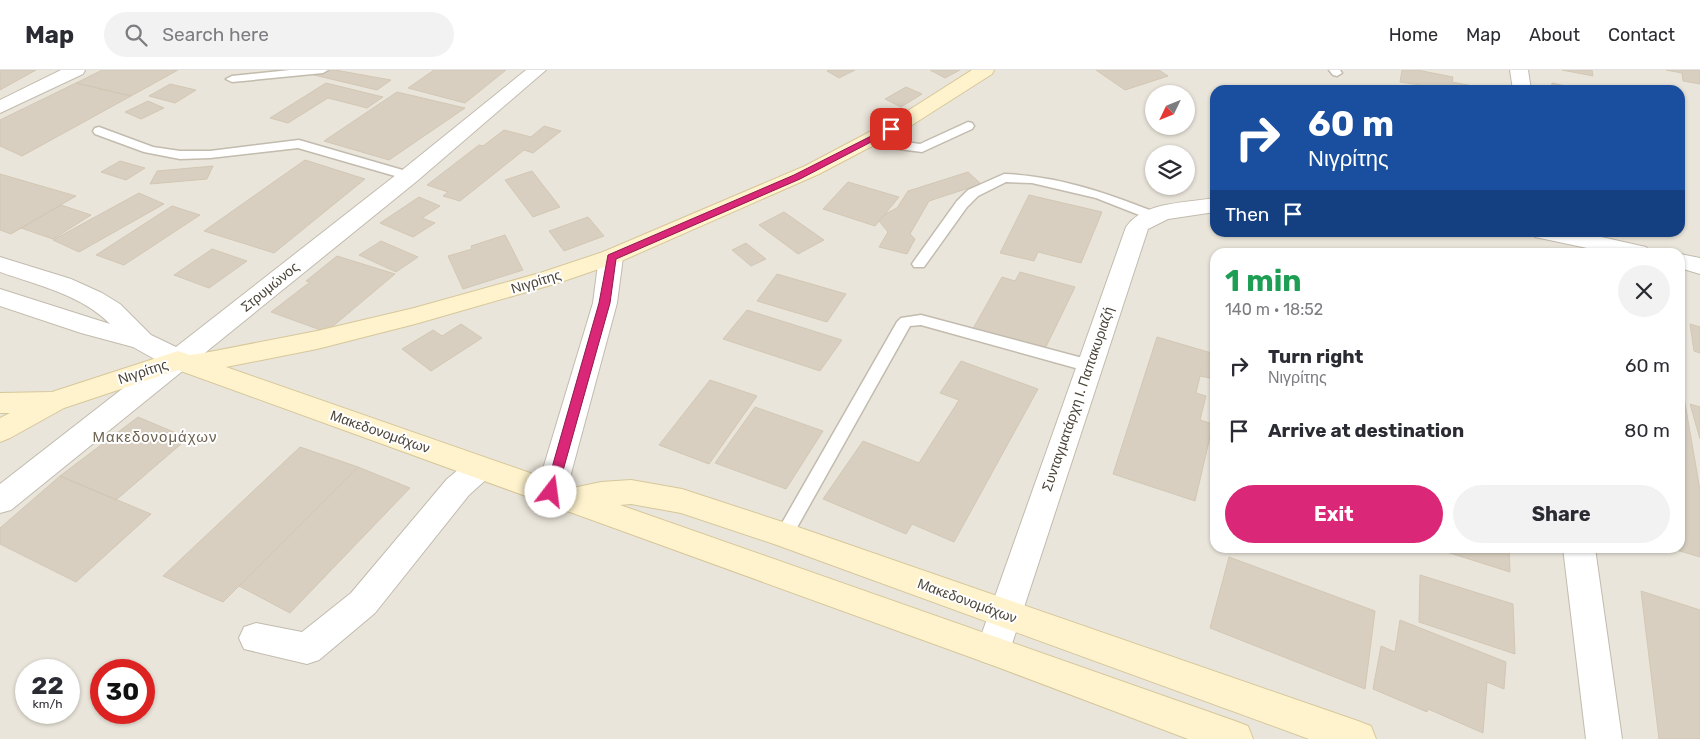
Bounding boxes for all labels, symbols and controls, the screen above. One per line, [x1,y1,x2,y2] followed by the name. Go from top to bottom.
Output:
[104,12,454,57] search box
[25,21,74,49] text: Map
[122,21,150,49] icon: search
[162,23,269,46] text: Search here
[1389,24,1438,46] text: Home
[1466,24,1501,46] text: Map
[1529,24,1580,46] text: About
[1608,24,1675,46] text: Contact
[1145,85,1195,135] north arrow
[1145,85,1195,195] map controls
[1308,103,1394,145] text: 60 m
[1225,105,1290,170] icon: right
[870,108,912,150] pin
[877,115,905,143] icon: arrive
[1145,145,1195,195] button: layers
[1308,145,1389,172] text: Νιγρίτης
[1279,200,1307,228] icon: arrive
[1225,203,1269,226] text: Then
[238,258,303,316] street label: Στρυμώνος
[1225,263,1302,299] text: 1 min
[1618,265,1670,317] button: close
[509,266,563,298] street label: Νιγρίτης
[1225,300,1323,319] text: 140 m · 18:52
[1038,305,1118,493] street label: Συνταγματάρχη Ι. Παπακυριαζή
[1268,345,1363,368] text: Turn right
[1225,352,1253,380] icon: right
[1625,354,1670,377] text: 60 m
[116,356,170,388] street label: Νιγρίτης
[1268,368,1327,387] text: Νιγρίτης
[328,407,432,457] street label: Μακεδονομάχων
[1225,417,1253,445] icon: arrive
[1268,419,1464,442] text: Arrive at destination
[1624,419,1670,442] text: 80 m
[93,428,217,446] district label: Μακεδονομάχων
[524,465,576,517] position arrow
[1225,485,1443,543] button: Exit
[1453,485,1670,543] button: Share
[915,575,1019,627] street label: Μακεδονομάχων
[90,659,155,724] speed limit sign: 30
[31,671,64,700] text: 22
[33,697,62,711] text: km/h

